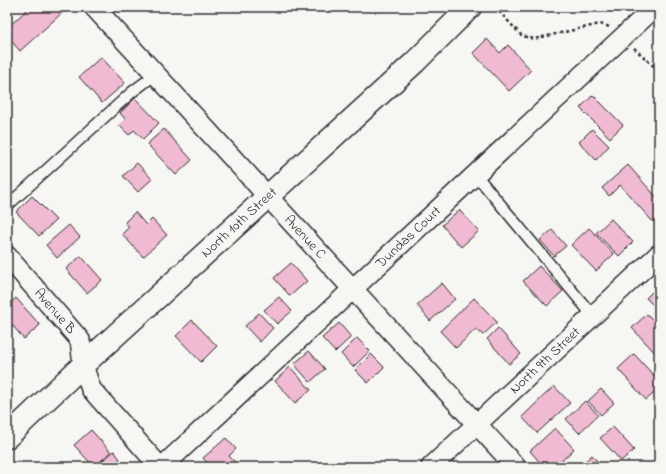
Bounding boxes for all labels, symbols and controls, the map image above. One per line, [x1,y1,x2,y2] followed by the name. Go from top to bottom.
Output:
[196,182,282,263] street label: North 10th Street
[370,201,446,274] street label: Dundas Court
[279,210,331,264] street label: Avenue C
[29,284,81,339] street label: Avenue B
[505,322,585,399] street label: North 9th Street

